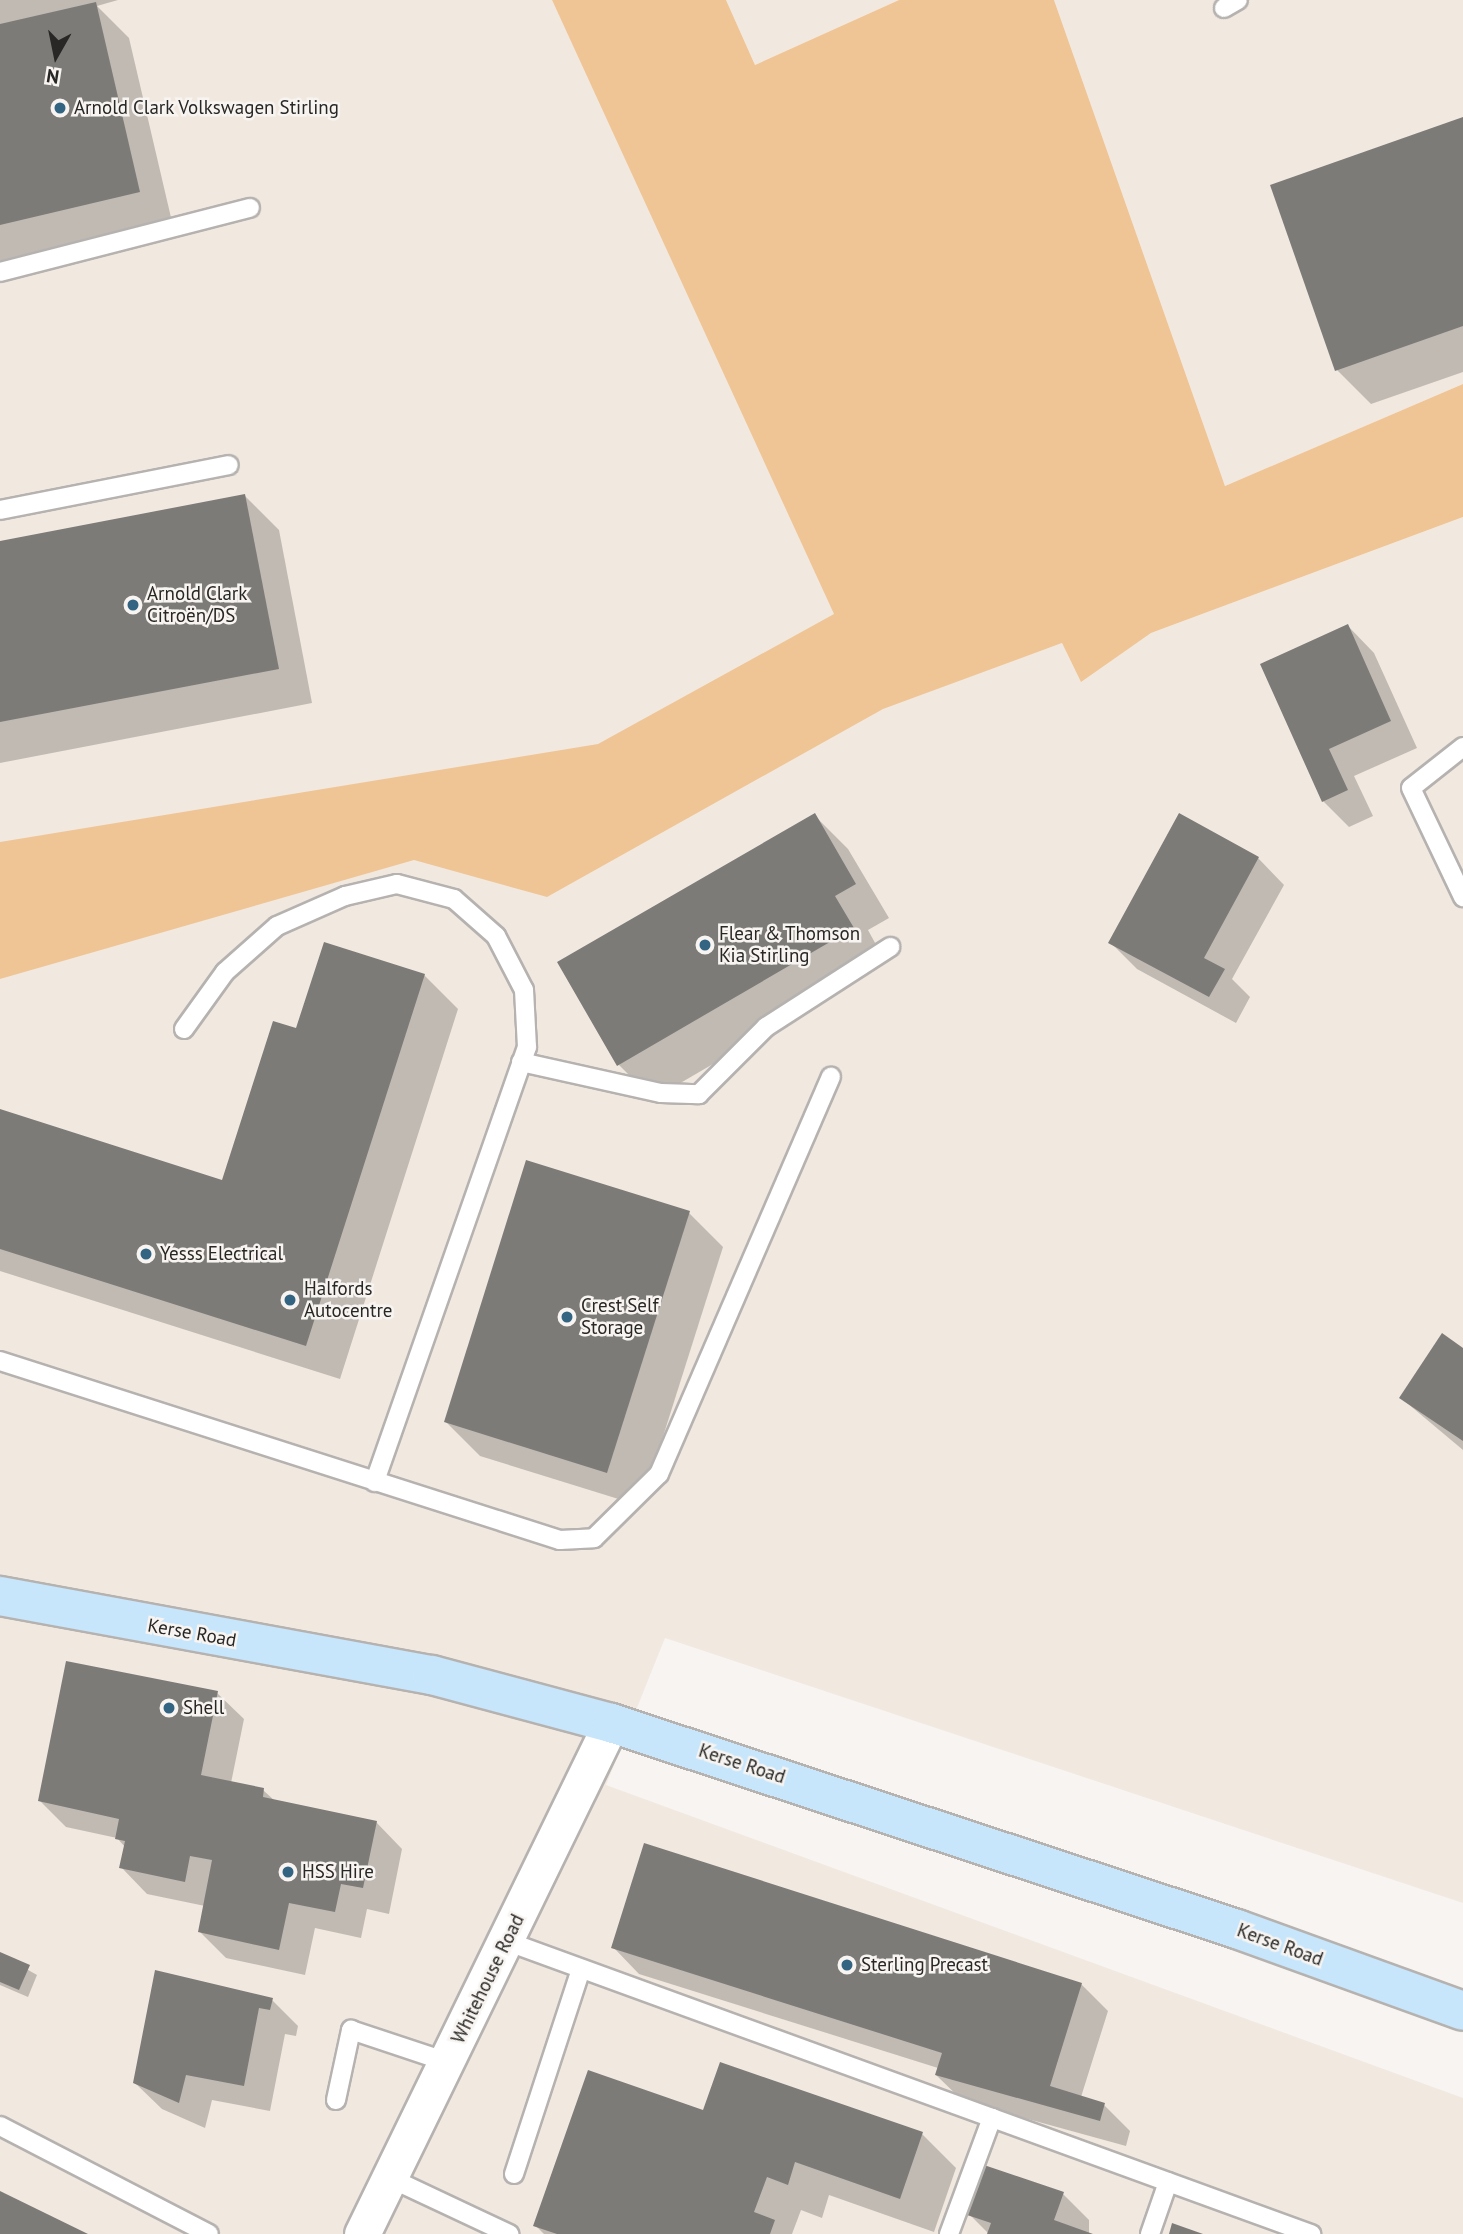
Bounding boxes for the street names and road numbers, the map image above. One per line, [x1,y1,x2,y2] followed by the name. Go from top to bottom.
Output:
[146,1614,238,1652] street label: Kerse Road
[696,1739,788,1789] street label: Kerse Road
[447,1911,529,2047] street label: Whitehouse Road
[1234,1919,1326,1971] street label: Kerse Road

